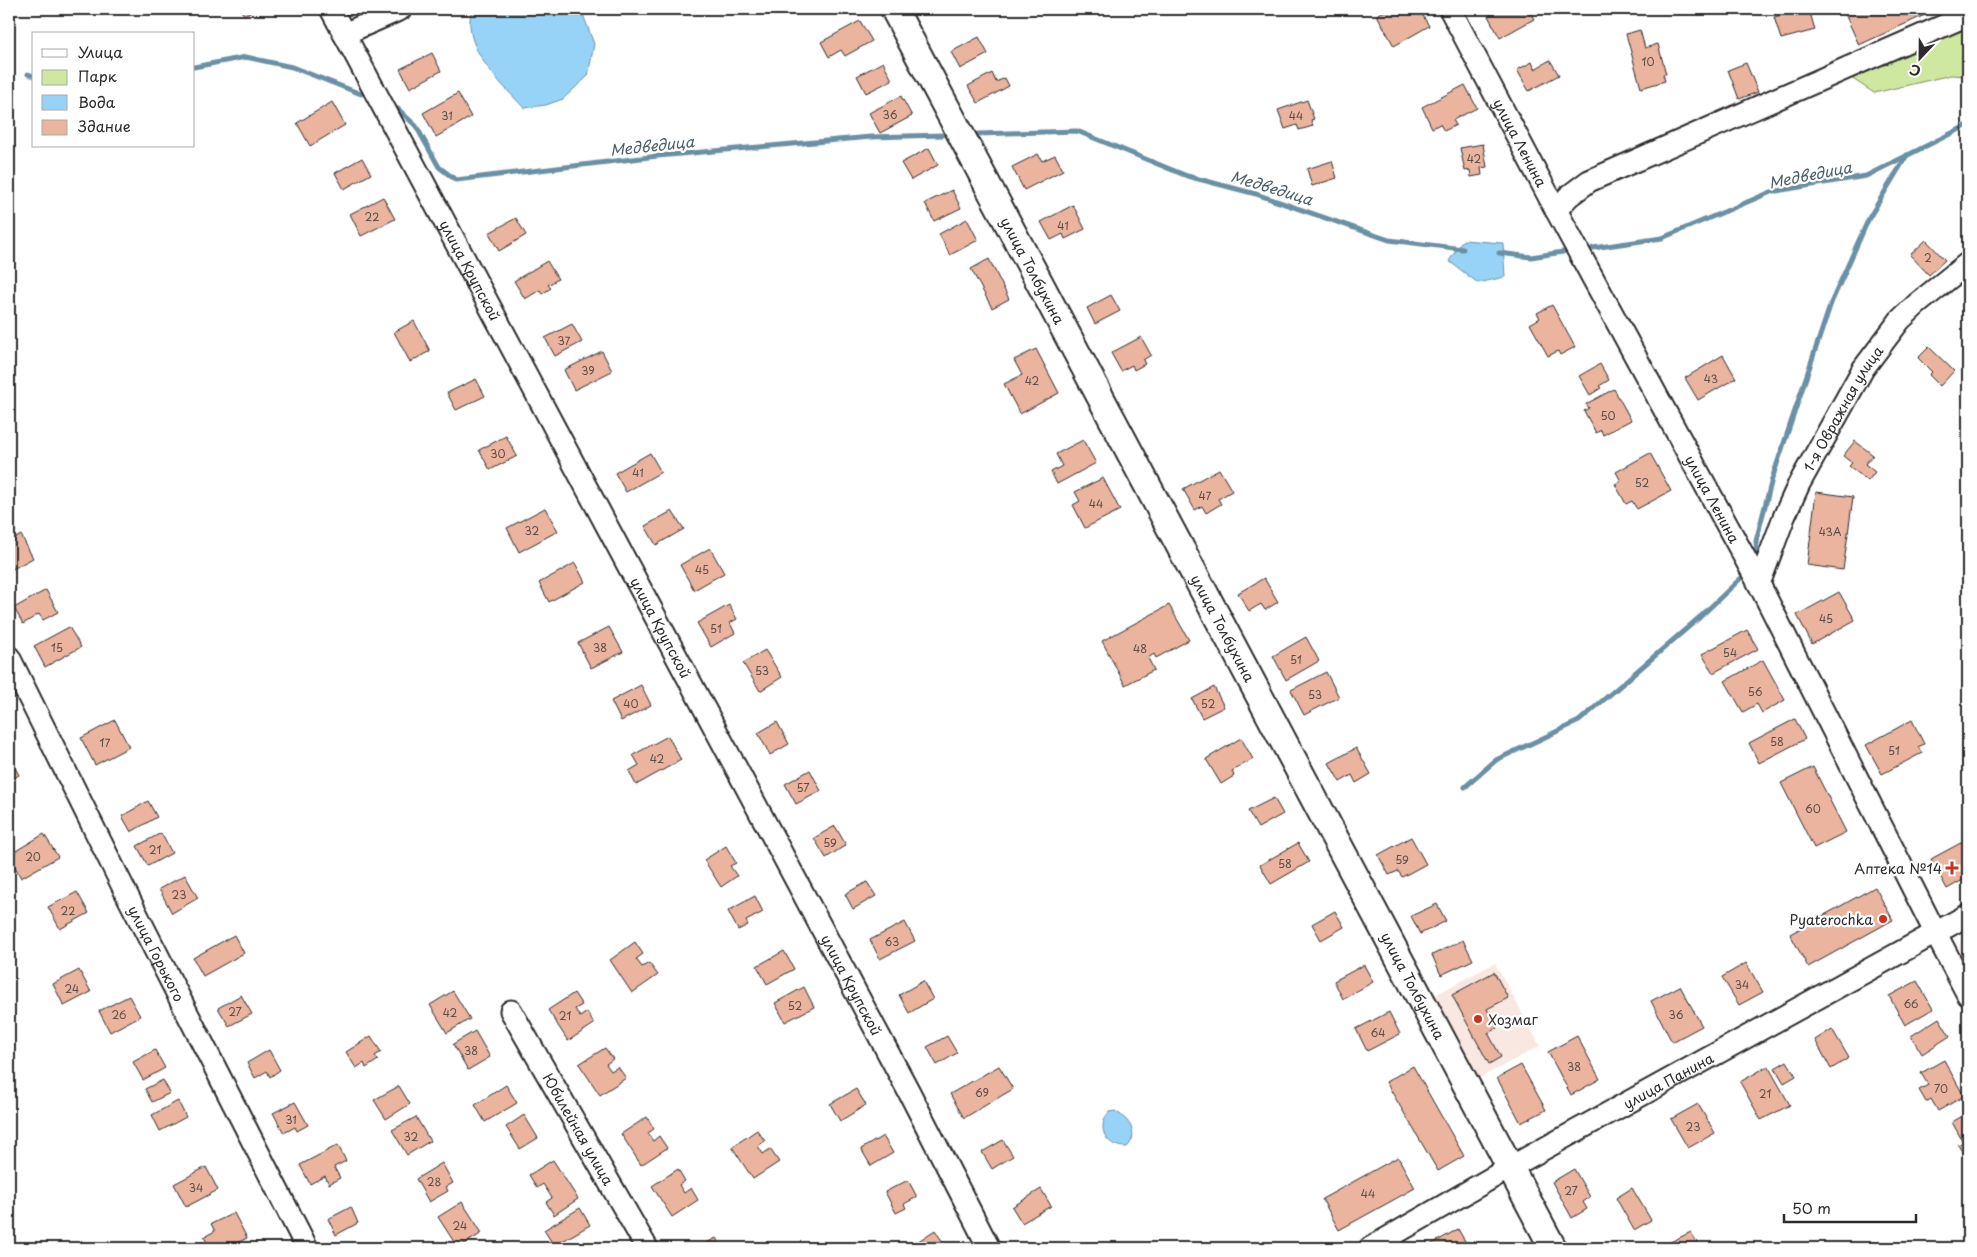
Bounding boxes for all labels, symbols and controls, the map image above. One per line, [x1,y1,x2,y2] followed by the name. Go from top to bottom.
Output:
[32,32,195,148] legend
[1894,32,1944,82] north arrow
[78,40,123,63] text: Улица
[1642,53,1654,70] house number: 10
[1906,59,1924,82] text: С
[78,64,117,87] text: Парк
[78,90,116,113] text: Вода
[1488,95,1552,191] street label: улица Ленина
[883,106,898,123] house number: 36
[441,107,453,124] house number: 31
[1289,107,1303,124] house number: 44
[78,114,131,137] text: Здание
[609,129,696,161] water label: Медведица
[1467,150,1482,167] house number: 42
[1766,155,1854,193] water label: Медведица
[1228,164,1316,210] water label: Медведица
[365,208,379,225] house number: 22
[996,213,1070,328] street label: улица Толбухина
[435,216,506,324] street label: улица Крупской
[1057,217,1069,234] house number: 41
[1924,249,1932,266] house number: 2
[558,332,571,349] house number: 37
[1798,341,1888,475] street label: 1-я Овражная улица
[581,362,595,379] house number: 39
[1704,370,1718,387] house number: 43
[1025,372,1040,389] house number: 42
[1600,407,1616,424] house number: 50
[490,445,506,462] house number: 30
[1680,451,1745,547] street label: улица Ленина
[632,464,644,481] house number: 41
[1635,474,1649,491] house number: 52
[1199,487,1212,504] house number: 47
[1089,495,1103,512] house number: 44
[525,522,540,539] house number: 32
[1819,523,1842,540] house number: 43А
[695,561,709,578] house number: 45
[1186,571,1260,685] street label: улица Толбухина
[626,573,697,682] street label: улица Крупской
[1819,610,1833,627] house number: 45
[710,620,722,637] house number: 51
[51,639,63,656] house number: 15
[593,639,607,656] house number: 38
[1133,640,1147,657] house number: 48
[1723,644,1737,661] house number: 54
[1290,651,1302,668] house number: 51
[755,662,769,679] house number: 53
[1748,683,1763,700] house number: 56
[1308,686,1322,703] house number: 53
[623,695,639,712] house number: 40
[1201,695,1215,712] house number: 52
[1770,733,1784,750] house number: 58
[100,734,111,751] house number: 17
[1888,742,1900,759] house number: 51
[650,750,665,767] house number: 42
[796,779,810,796] house number: 57
[1805,800,1821,817] house number: 60
[823,834,837,851] house number: 59
[149,841,161,858] house number: 21
[25,848,41,865] house number: 20
[1395,851,1409,868] house number: 59
[1278,855,1292,872] house number: 58
[1854,858,1942,879] place label: Аптека №14
[1946,862,1958,874] marker: Аптека №14
[172,886,186,903] house number: 23
[123,901,190,1005] street label: улица Горького
[61,902,75,919] house number: 22
[1789,909,1873,930] place label: Pyaterochka
[1877,913,1889,925] marker: Pyaterochka
[1376,928,1451,1043] street label: улица Толбухина
[816,931,887,1039] street label: улица Крупской
[885,933,899,950] house number: 63
[1735,976,1749,993] house number: 34
[65,980,79,997] house number: 24
[1903,995,1919,1012] house number: 66
[788,997,802,1014] house number: 52
[228,1003,242,1020] house number: 27
[443,1004,458,1021] house number: 42
[111,1006,127,1023] house number: 26
[1669,1006,1684,1023] house number: 36
[559,1007,571,1024] house number: 21
[1488,1009,1539,1030] place label: Хозмаг
[1472,1013,1484,1025] marker: Хозмаг
[1371,1024,1385,1041] house number: 64
[464,1042,478,1059] house number: 38
[1619,1047,1717,1114] street label: улица Панина
[1567,1058,1581,1075] house number: 38
[538,1069,619,1189] street label: Юбилейная улица
[1934,1080,1948,1097] house number: 70
[975,1084,989,1101] house number: 69
[1759,1085,1771,1102] house number: 21
[285,1111,297,1128] house number: 31
[1686,1118,1700,1135] house number: 23
[404,1128,419,1145] house number: 32
[427,1173,441,1190] house number: 28
[189,1179,203,1196] house number: 34
[1564,1182,1578,1199] house number: 27
[1361,1185,1375,1202] house number: 44
[1784,1192,1917,1224] scale bar
[1792,1196,1831,1219] text: 50 m
[453,1217,467,1234] house number: 24

